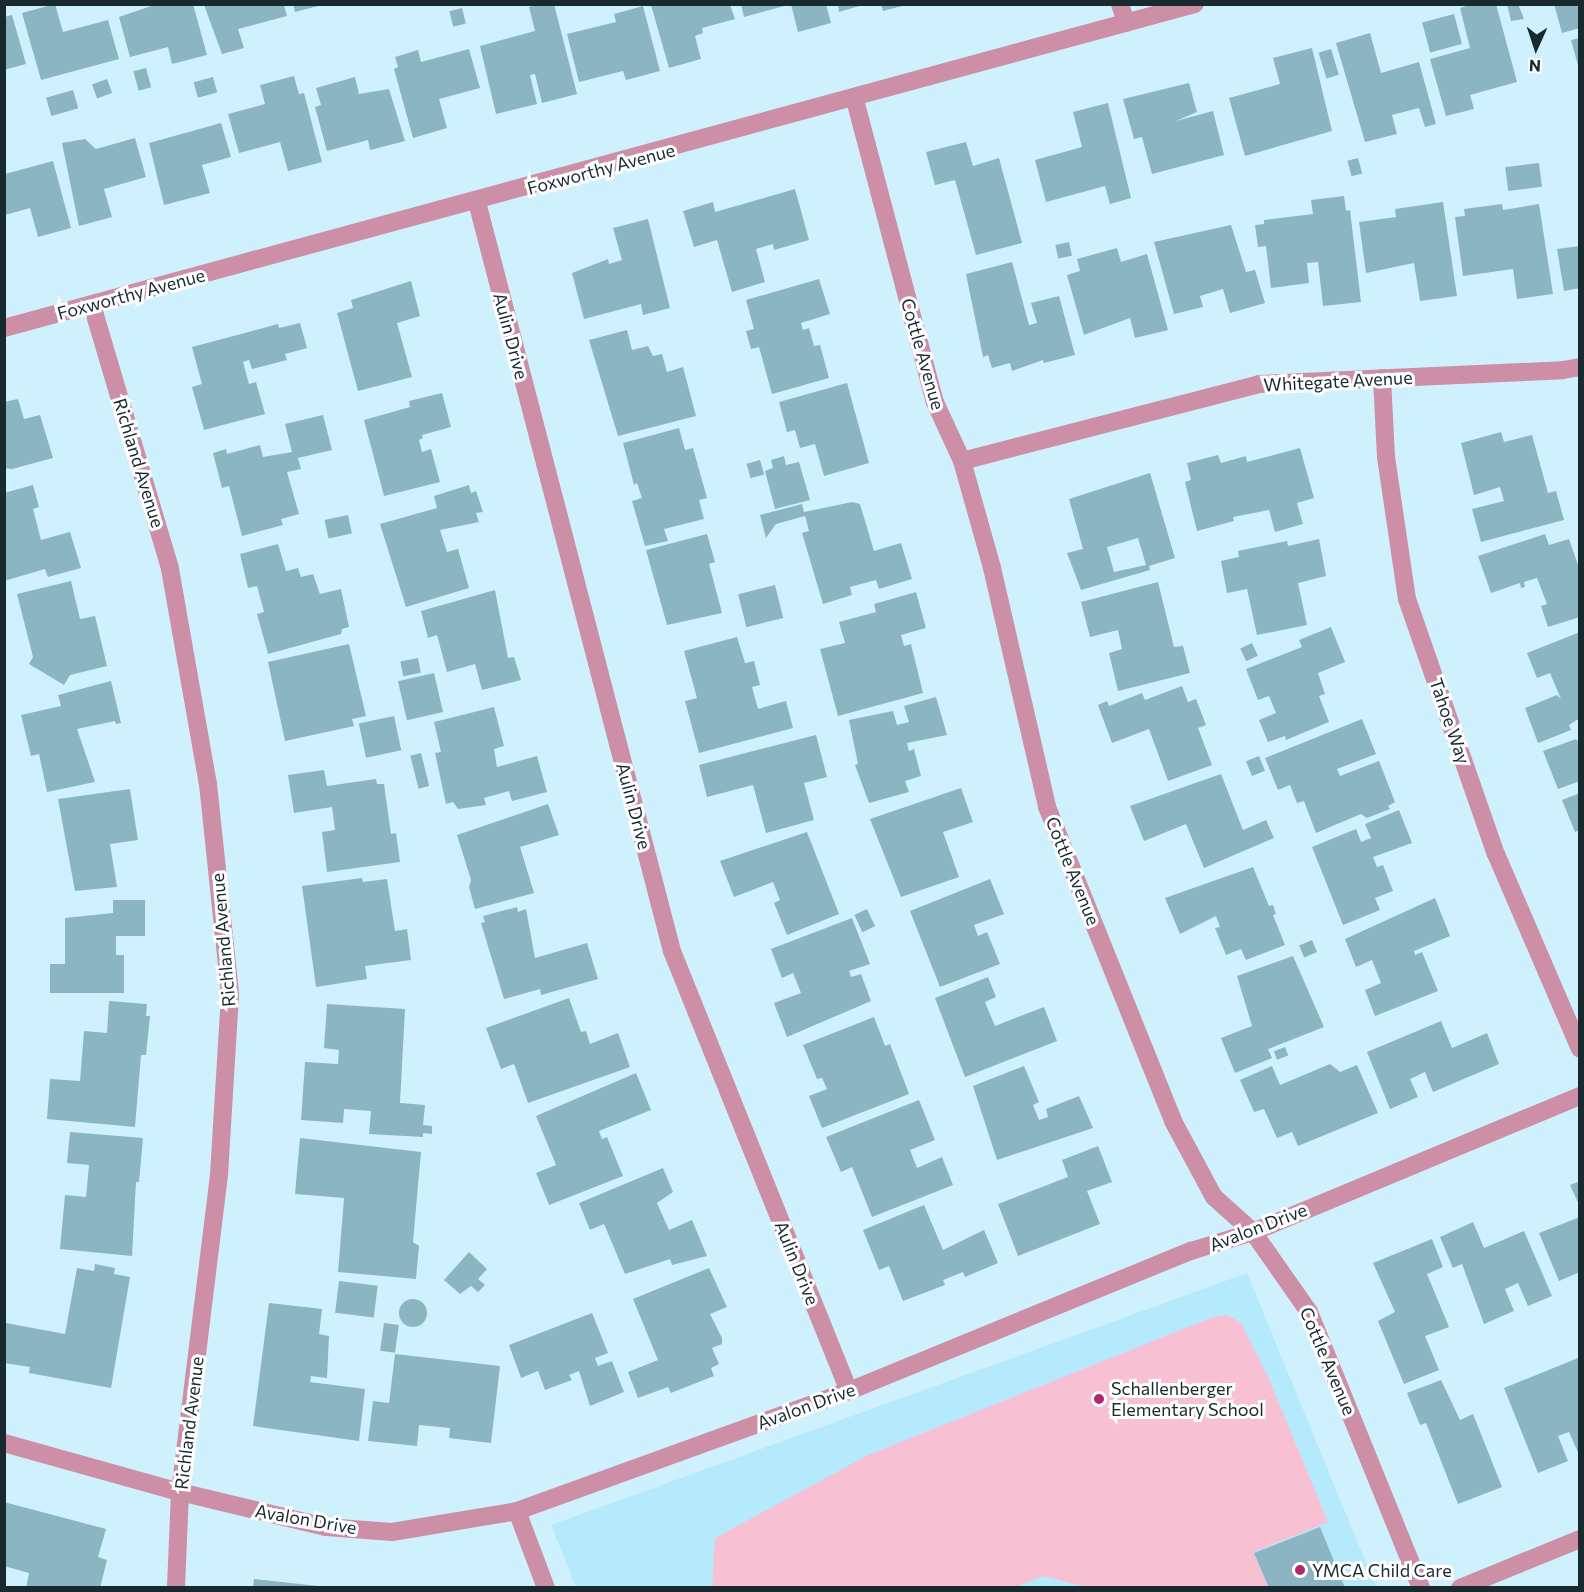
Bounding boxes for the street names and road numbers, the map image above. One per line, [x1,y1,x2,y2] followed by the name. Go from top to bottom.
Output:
[525,139,677,199] street label: Foxworthy Avenue
[55,264,207,324] street label: Foxworthy Avenue
[489,290,533,382] street label: Aulin Drive
[897,296,949,412] street label: Cottle Avenue
[1263,366,1413,396] street label: Whitegate Avenue
[109,396,169,530] street label: Richland Avenue
[1425,675,1475,767] street label: Tahoe Way
[612,760,656,852] street label: Aulin Drive
[1041,814,1105,928] street label: Cottle Avenue
[206,872,240,1008] street label: Richland Avenue
[1206,1199,1310,1255] street label: Avalon Drive
[770,1218,824,1308] street label: Aulin Drive
[1296,1304,1360,1418] street label: Cottle Avenue
[170,1355,208,1491] street label: Richland Avenue
[754,1378,858,1434] street label: Avalon Drive
[254,1499,358,1539] street label: Avalon Drive

